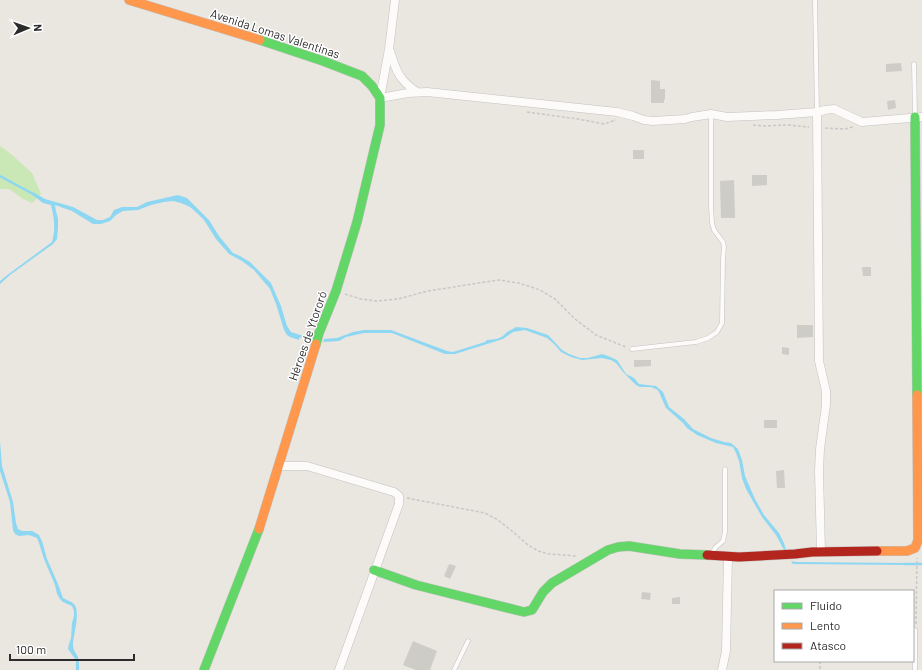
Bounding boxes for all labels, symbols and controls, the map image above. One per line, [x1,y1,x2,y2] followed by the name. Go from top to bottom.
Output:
[209,6,342,61] street label: Avenida Lomas Valentinas
[8,8,48,48] north arrow
[32,24,45,32] text: N
[285,289,329,382] street label: Héroes de Ytororó
[774,590,914,662] legend
[810,598,842,612] text: Fluido
[810,618,840,632] text: Lento
[10,636,134,662] scale bar
[810,638,846,652] text: Atasco
[16,642,46,656] text: 100 m

